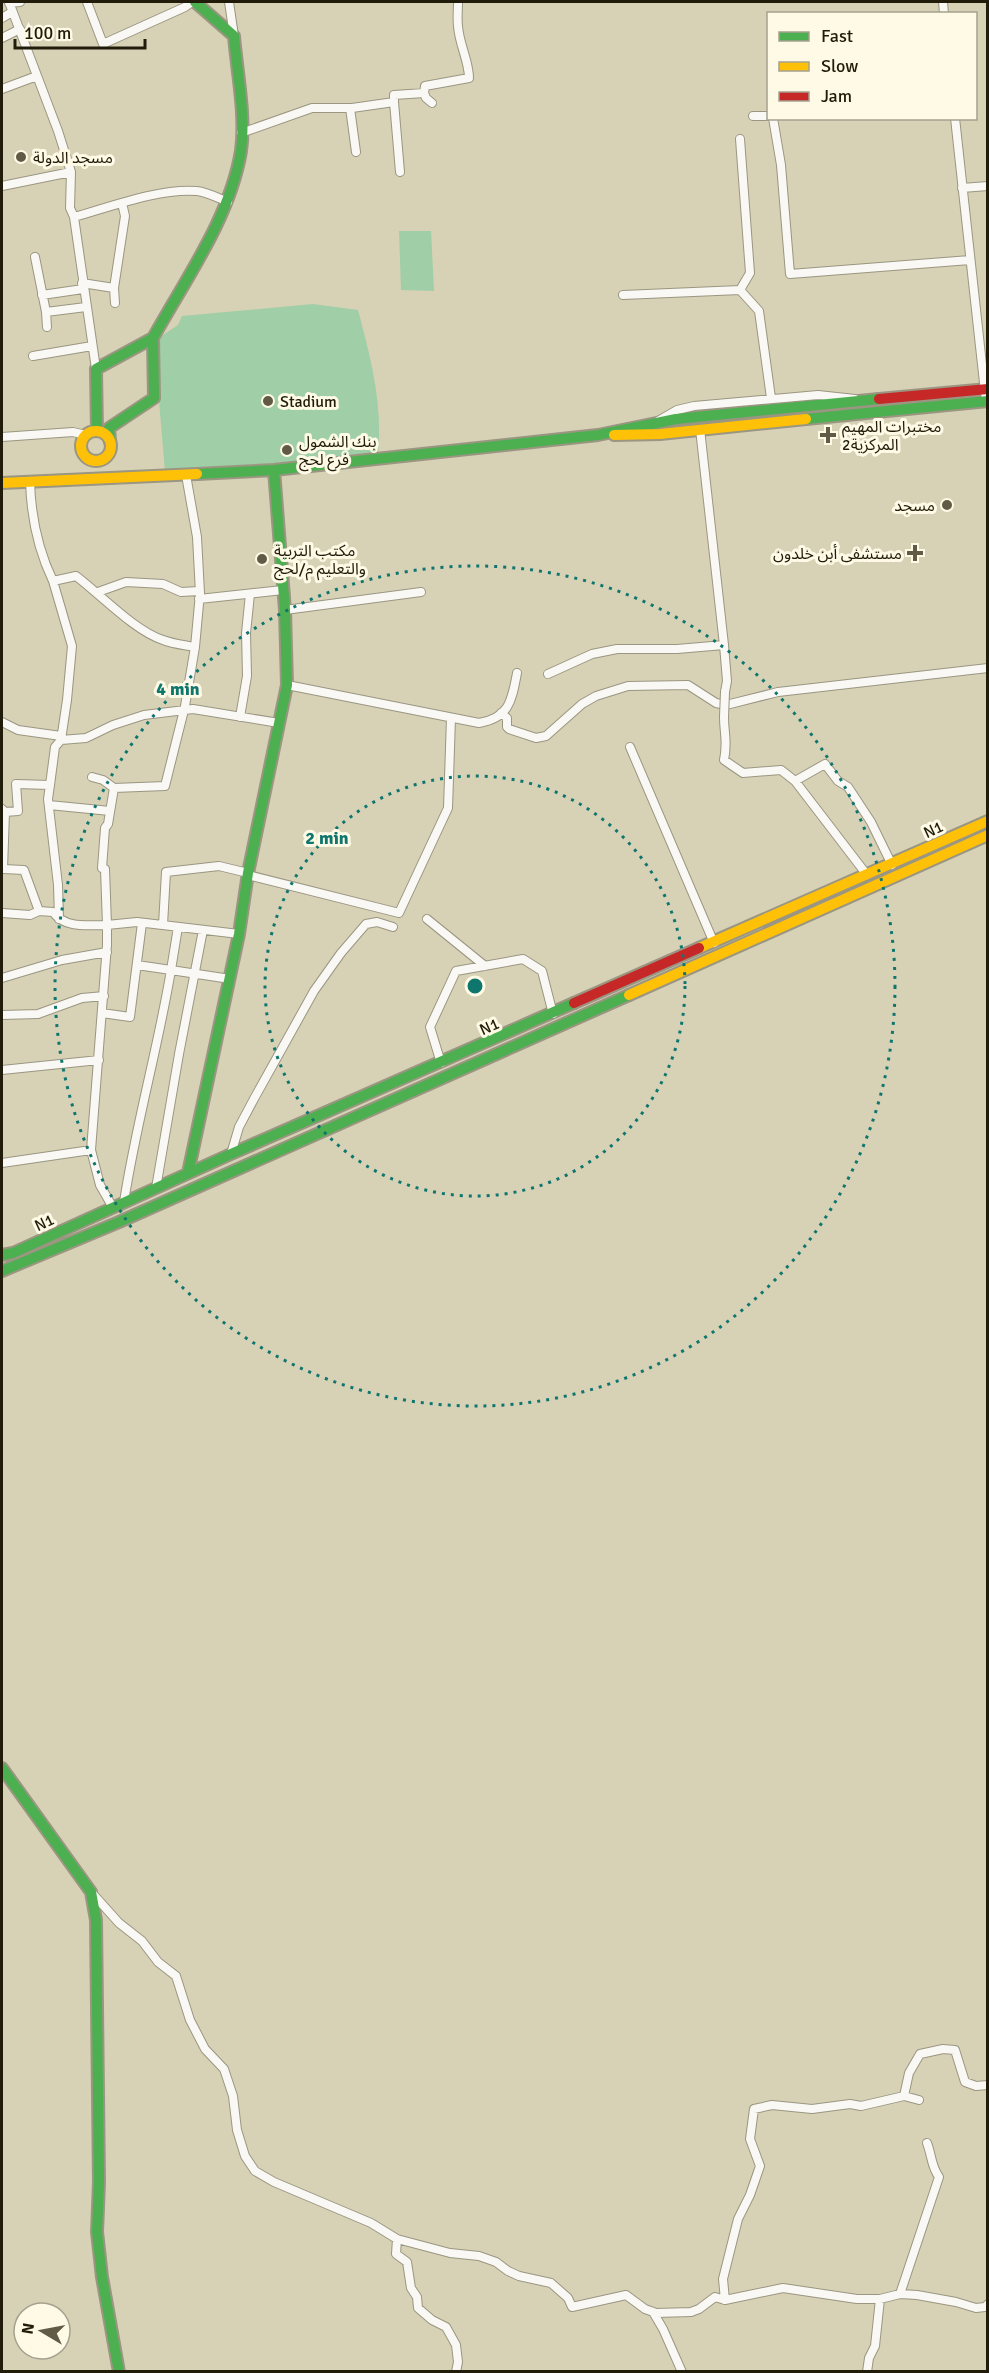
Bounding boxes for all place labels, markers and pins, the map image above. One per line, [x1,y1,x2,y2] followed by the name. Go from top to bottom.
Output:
[33,148,113,168] place label: مسجد الدولة
[14,150,28,164] marker: مسجد الدولة
[280,392,337,412] place label: Stadium
[261,394,275,408] marker: Stadium
[842,417,942,455] place label: مختبرات المهيم المركزية2
[819,426,837,444] marker: مختبرات المهيم المركزية2
[299,432,377,472] place label: بنك الشمول فرع لحج
[280,443,294,457] marker: بنك الشمول فرع لحج
[894,496,935,516] place label: مسجد
[940,498,954,512] marker: مسجد
[274,541,366,581] place label: مكتب التربية والتعليم م/لحج
[773,544,902,564] place label: مستشفى أبن خلدون
[906,544,924,562] marker: مستشفى أبن خلدون
[255,552,269,566] marker: مكتب التربية والتعليم م/لحج
[465,976,485,996] centre of rings

